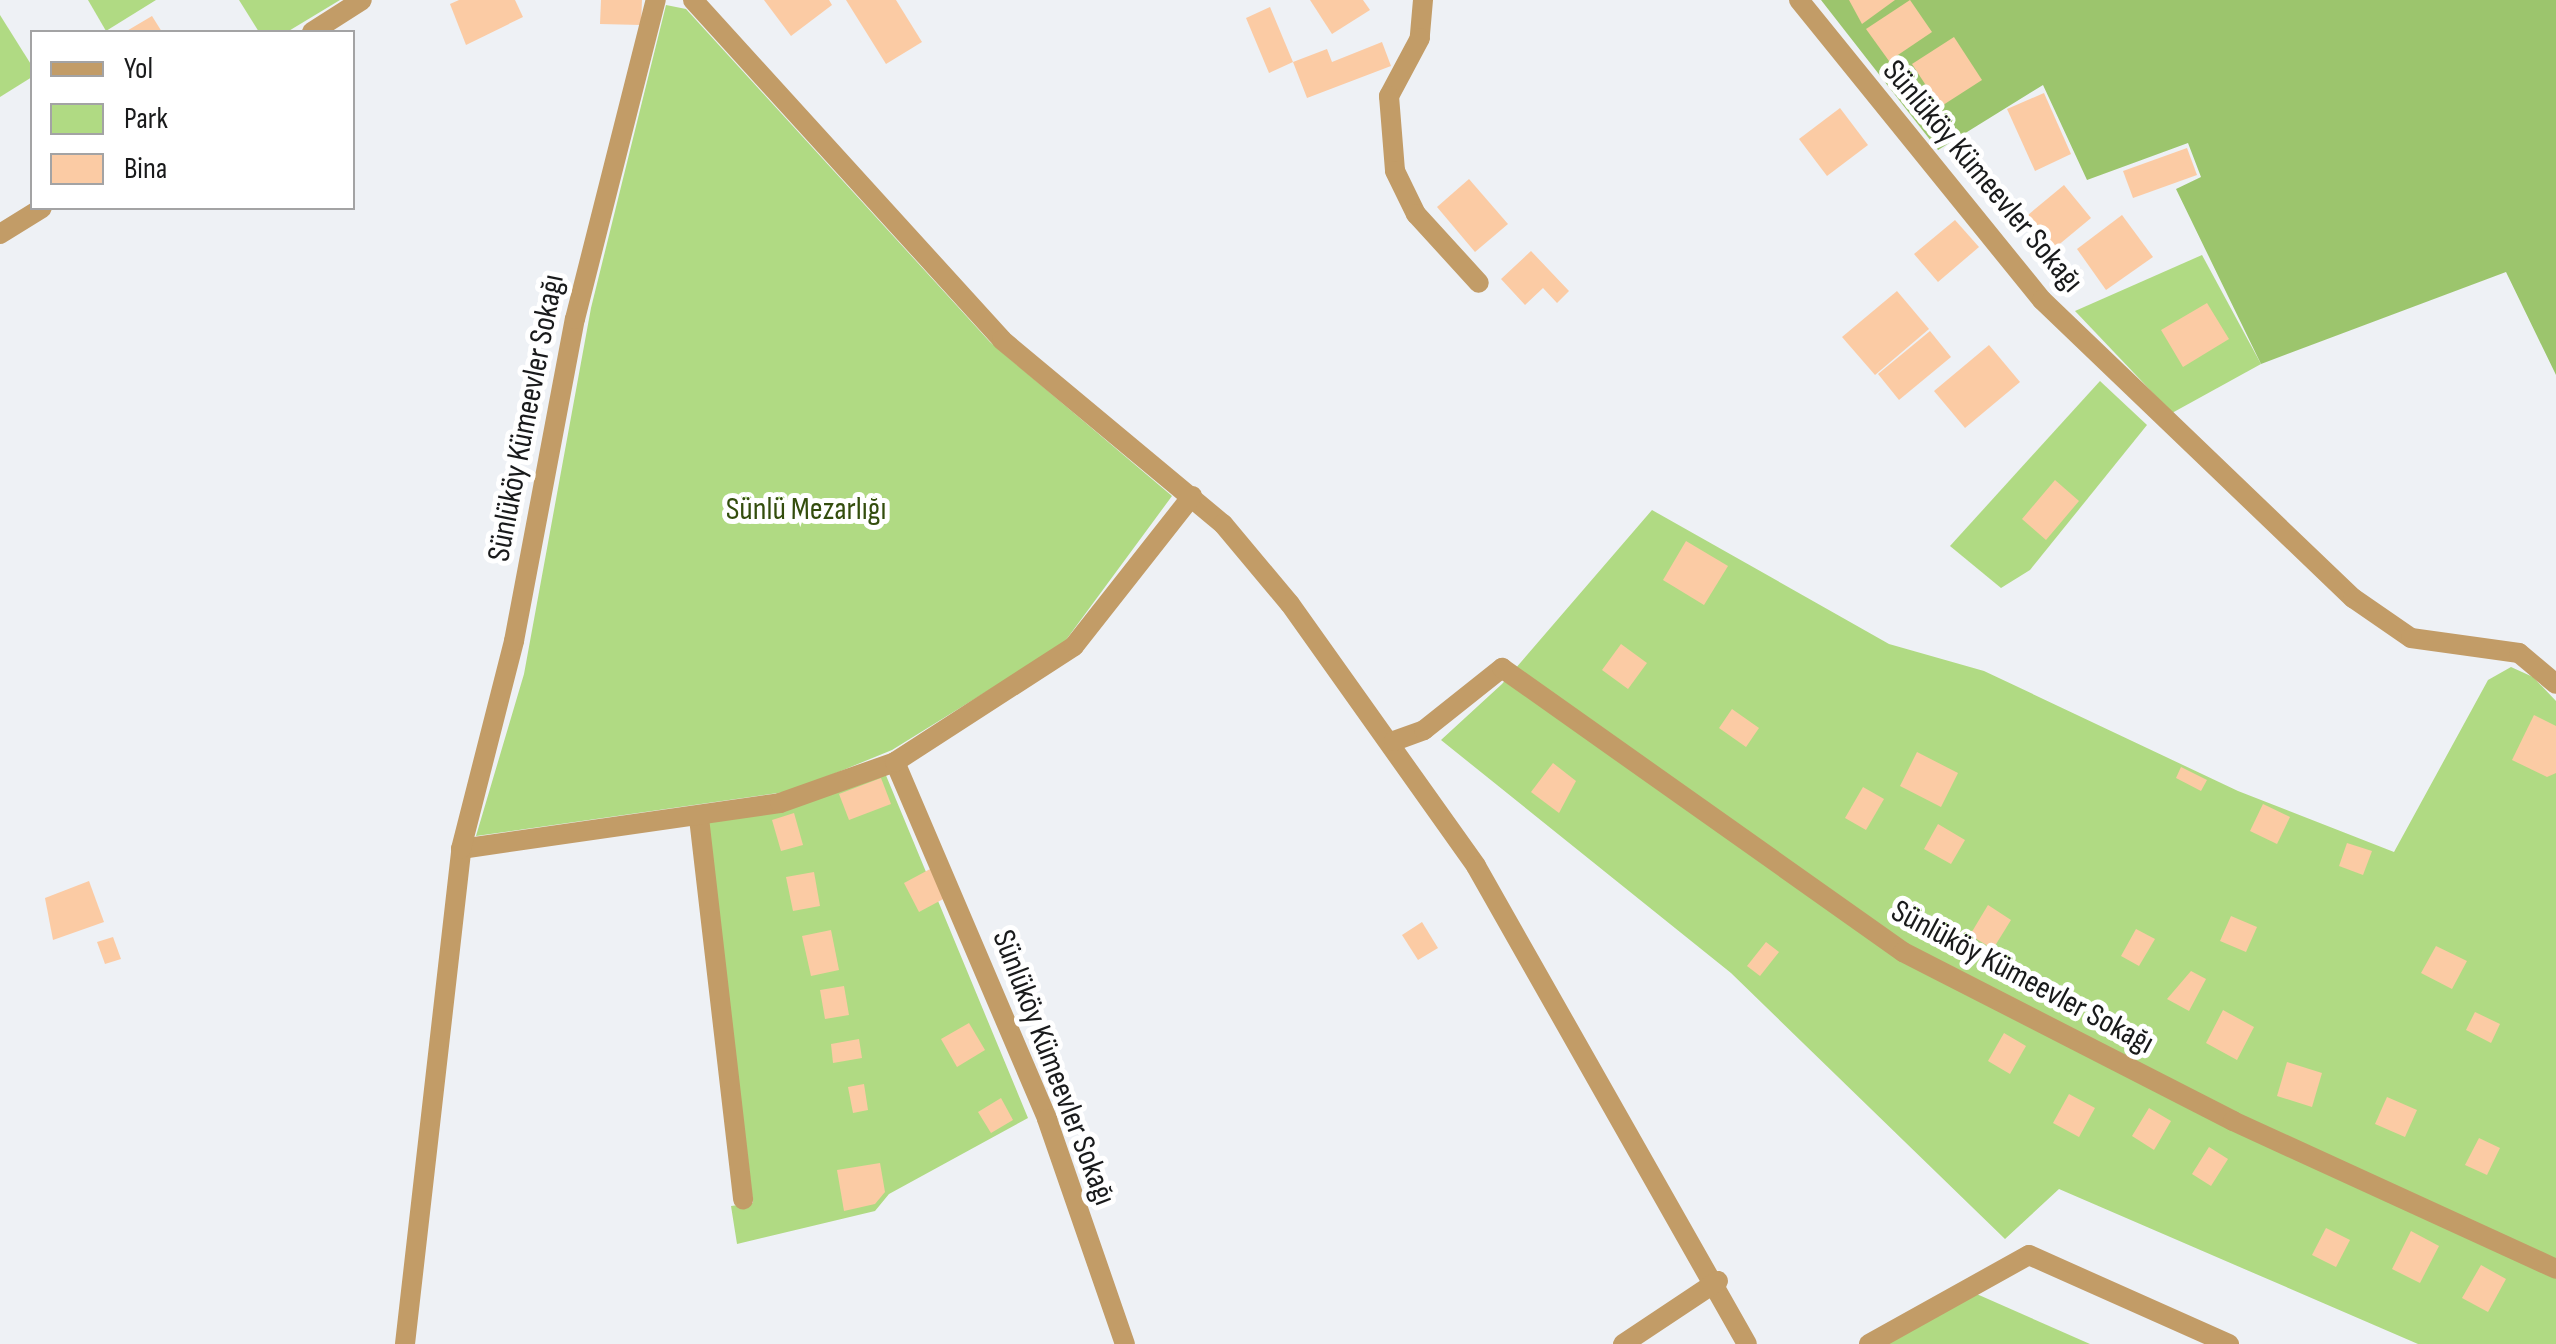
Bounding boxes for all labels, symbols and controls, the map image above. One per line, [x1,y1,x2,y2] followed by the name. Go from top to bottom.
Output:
[30,30,355,210] legend
[124,51,153,87] text: Yol
[1874,53,2090,301] street label: Sünlüköy Kümeevler Sokağı
[124,101,168,137] text: Park
[124,151,167,187] text: Bina
[480,271,574,565] street label: Sünlüköy Kümeevler Sokağı
[726,491,886,529] park label: Sünlü Mezarlığı
[1884,893,2160,1063] street label: Sünlüköy Kümeevler Sokağı
[983,925,1123,1211] street label: Sünlüköy Kümeevler Sokağı

